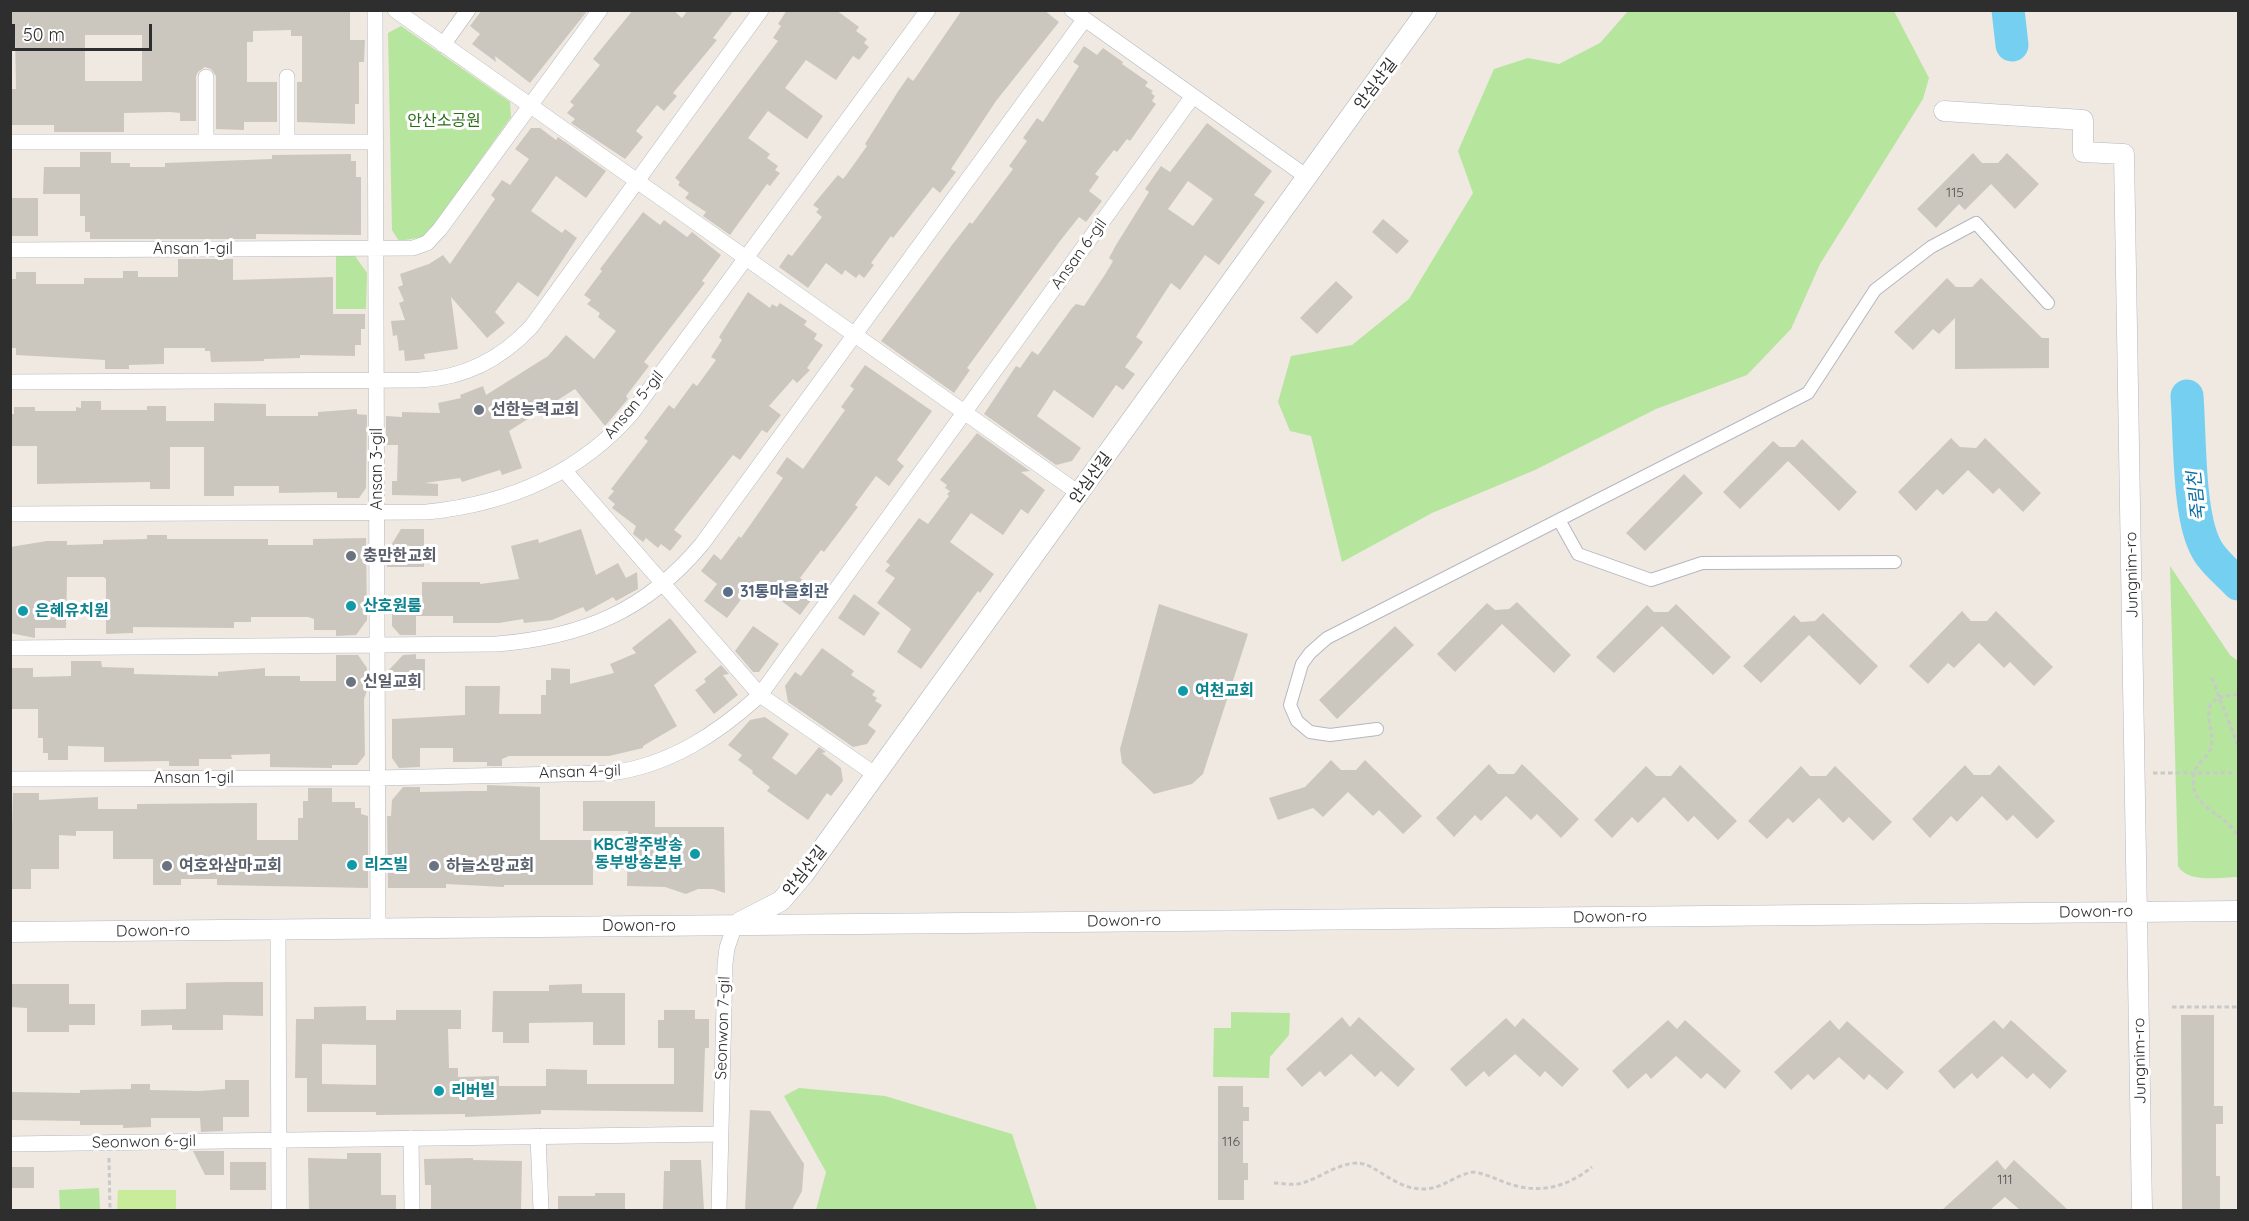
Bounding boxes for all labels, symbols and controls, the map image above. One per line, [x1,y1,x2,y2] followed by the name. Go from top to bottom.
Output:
[15,12,154,50] scale bar
[23,23,65,46] text: 50 m
[1351,55,1401,113] street label: 안심산길
[407,111,481,131] park label: 안산소공원
[1946,185,1964,201] house number: 115
[1047,215,1111,293] street label: Ansan 6-gil
[153,239,233,259] street label: Ansan 1-gil
[600,367,668,443] street label: Ansan 5-gil
[491,400,579,420] place label: 선한능력교회
[472,403,486,417] marker: 선한능력교회
[367,428,387,510] street label: Ansan 3-gil
[1066,449,1116,507] street label: 안심산길
[2184,470,2210,522] water label: 죽림천
[2122,532,2142,618] street label: Jungnim-ro
[363,546,437,566] place label: 충만한교회
[344,549,358,563] marker: 충만한교회
[740,582,828,602] place label: 31통마을회관
[721,585,735,599] marker: 31통마을회관
[363,596,422,616] place label: 산호원룸
[344,599,358,613] marker: 산호원룸
[35,601,109,621] place label: 은혜유치원
[16,604,30,618] marker: 은혜유치원
[363,672,422,692] place label: 신일교회
[344,675,358,689] marker: 신일교회
[1195,681,1254,701] place label: 여천교회
[1176,684,1190,698] marker: 여천교회
[539,761,621,783] street label: Ansan 4-gil
[154,768,234,788] street label: Ansan 1-gil
[593,835,683,873] place label: KBC광주방송 동부방송본부
[779,842,831,900] street label: 안심산길
[688,847,702,861] marker: KBC광주방송 동부방송본부
[364,855,408,875] place label: 리즈빌
[179,856,282,876] place label: 여호와삼마교회
[446,856,534,876] place label: 하늘소망교회
[345,858,359,872] marker: 리즈빌
[160,859,174,873] marker: 여호와삼마교회
[427,859,441,873] marker: 하늘소망교회
[2059,902,2133,922] street label: Dowon-ro
[1573,907,1647,927] street label: Dowon-ro
[1087,911,1161,931] street label: Dowon-ro
[602,916,676,936] street label: Dowon-ro
[116,921,190,941] street label: Dowon-ro
[712,976,734,1080] street label: Seonwon 7-gil
[2130,1018,2150,1104] street label: Jungnim-ro
[451,1081,495,1101] place label: 리버빌
[432,1084,446,1098] marker: 리버빌
[92,1131,196,1153] street label: Seonwon 6-gil
[1222,1134,1240,1150] house number: 116
[1997,1172,2013,1188] house number: 111

